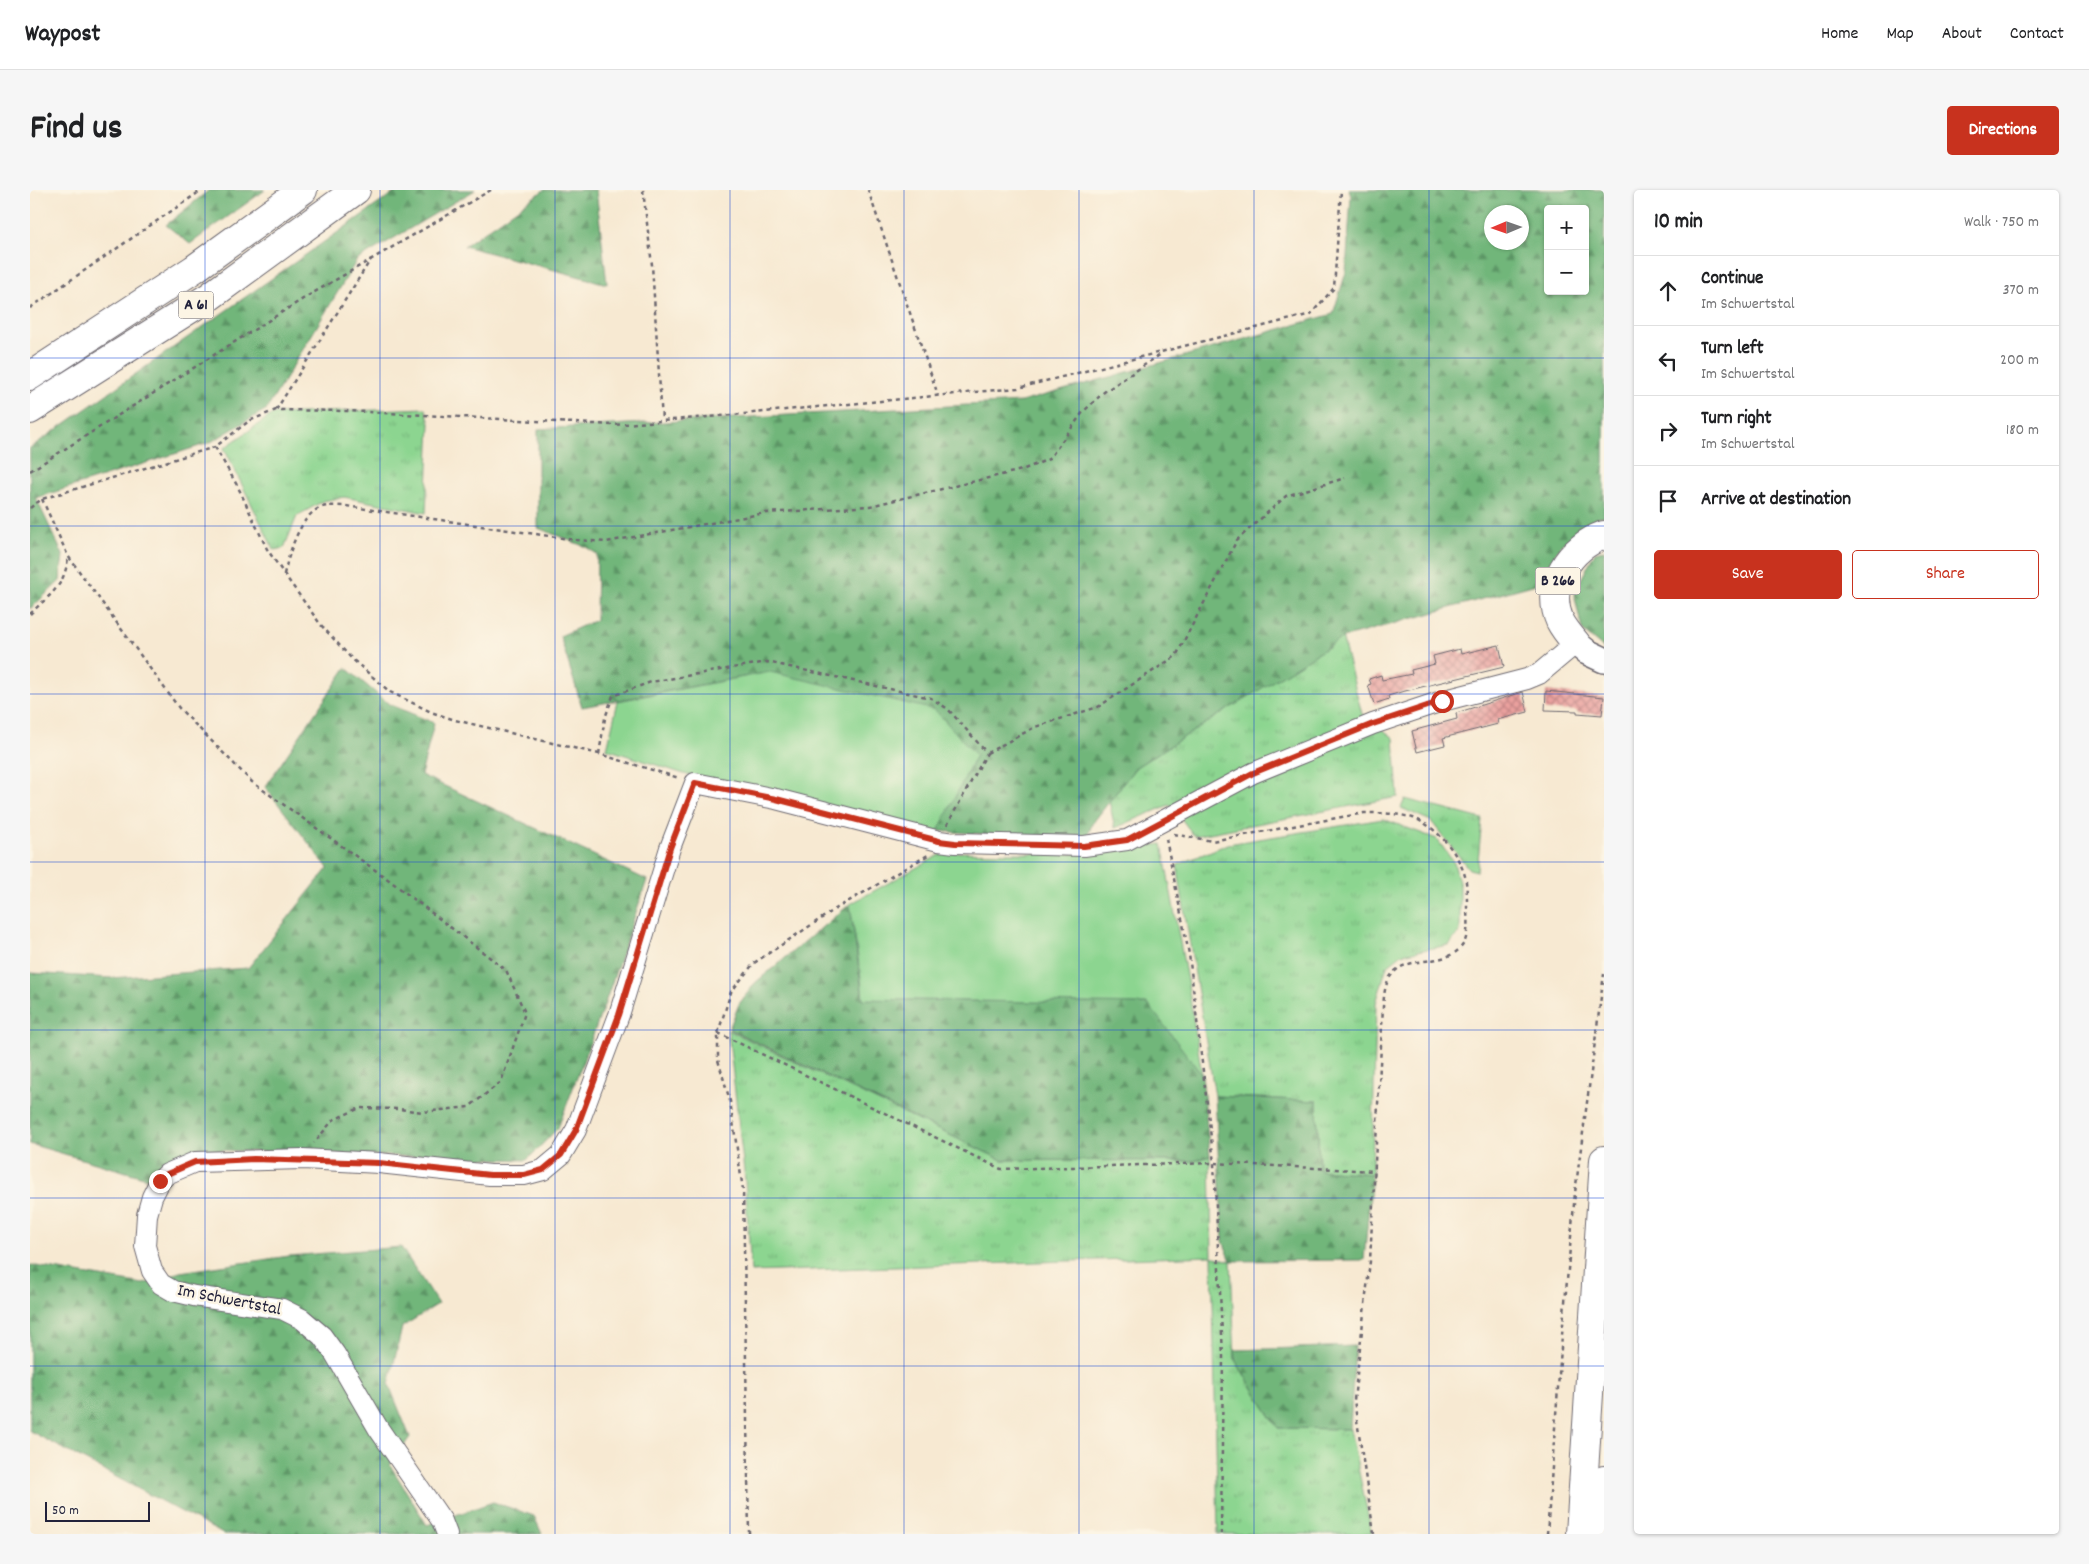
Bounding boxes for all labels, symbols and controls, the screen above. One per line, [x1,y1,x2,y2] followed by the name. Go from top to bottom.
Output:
[25,18,100,52] text: Waypost
[1821,22,1858,47] text: Home
[1886,22,1914,47] text: Map
[1942,22,1982,47] text: About
[2010,22,2064,47] text: Contact
[30,105,122,155] text: Find us
[1947,106,2059,155] button: Directions
[1484,205,1529,250] north arrow
[1544,205,1589,295] map controls
[1544,205,1589,250] button: +
[1654,208,1703,238] text: 10 min
[1964,211,2039,234] text: Walk · 750 m
[1544,250,1589,295] button: −
[1701,266,1763,293] text: Continue
[1654,277,1682,305] icon: ahead
[2002,279,2039,302] text: 370 m
[178,292,214,318] road number: A 61
[1701,293,1795,316] text: Im Schwertstal
[1701,336,1764,363] text: Turn left
[1654,347,1682,375] icon: left
[2000,349,2039,372] text: 200 m
[1701,363,1795,386] text: Im Schwertstal
[1701,406,1772,433] text: Turn right
[1654,417,1682,445] icon: right
[2006,419,2039,442] text: 180 m
[1701,433,1795,456] text: Im Schwertstal
[1654,487,1682,515] icon: arrive
[1701,487,1851,514] text: Arrive at destination
[1654,550,1842,599] button: Save
[1852,550,2039,599] button: Share
[1536,568,1580,594] road number: B 266
[1431,690,1454,713] route start
[149,1170,172,1193] route end
[175,1279,284,1323] street label: Im Schwertstal
[45,1499,150,1522] scale bar
[52,1501,79,1521] text: 50 m

